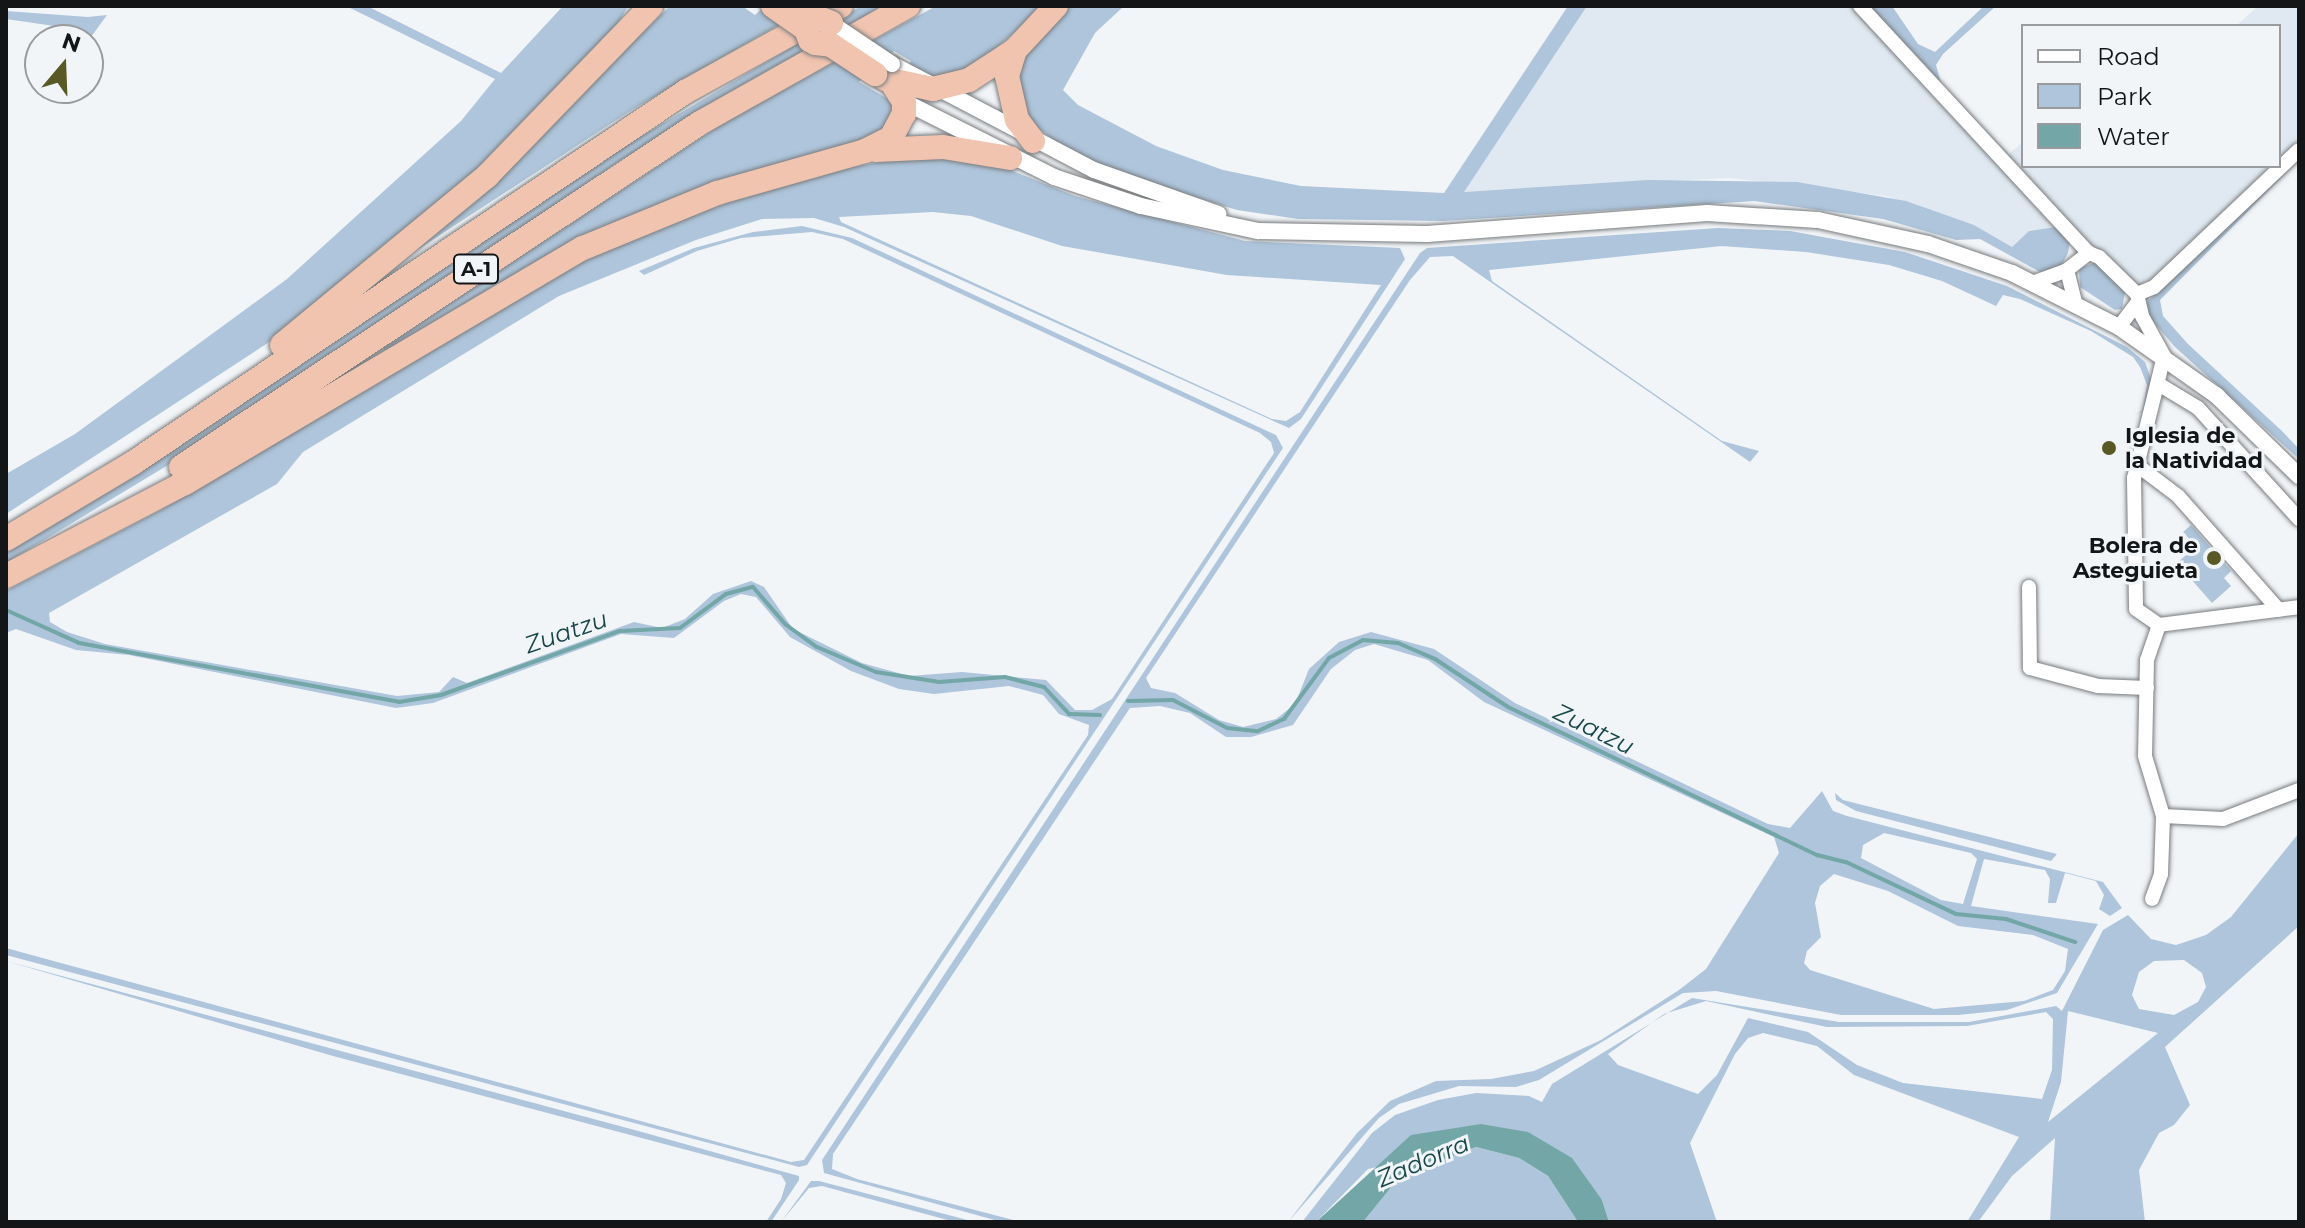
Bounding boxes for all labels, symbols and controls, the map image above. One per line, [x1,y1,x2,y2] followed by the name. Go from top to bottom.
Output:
[24,24,104,104] north arrow
[2021,24,2281,168] legend
[59,27,84,58] text: N
[2097,42,2160,71] text: Road
[2097,82,2152,111] text: Park
[2097,122,2170,151] text: Water
[452,253,500,285] road number: A-1
[2125,422,2263,474] place label: Iglesia de la Natividad
[2100,439,2118,457] marker: Iglesia de la Natividad
[2073,532,2198,584] place label: Bolera de Asteguieta
[2205,549,2223,567] marker: Bolera de Asteguieta
[521,604,611,660] water label: Zuatzu
[1549,697,1639,761] water label: Zuatzu
[1372,1129,1474,1193] water label: Zadorra

